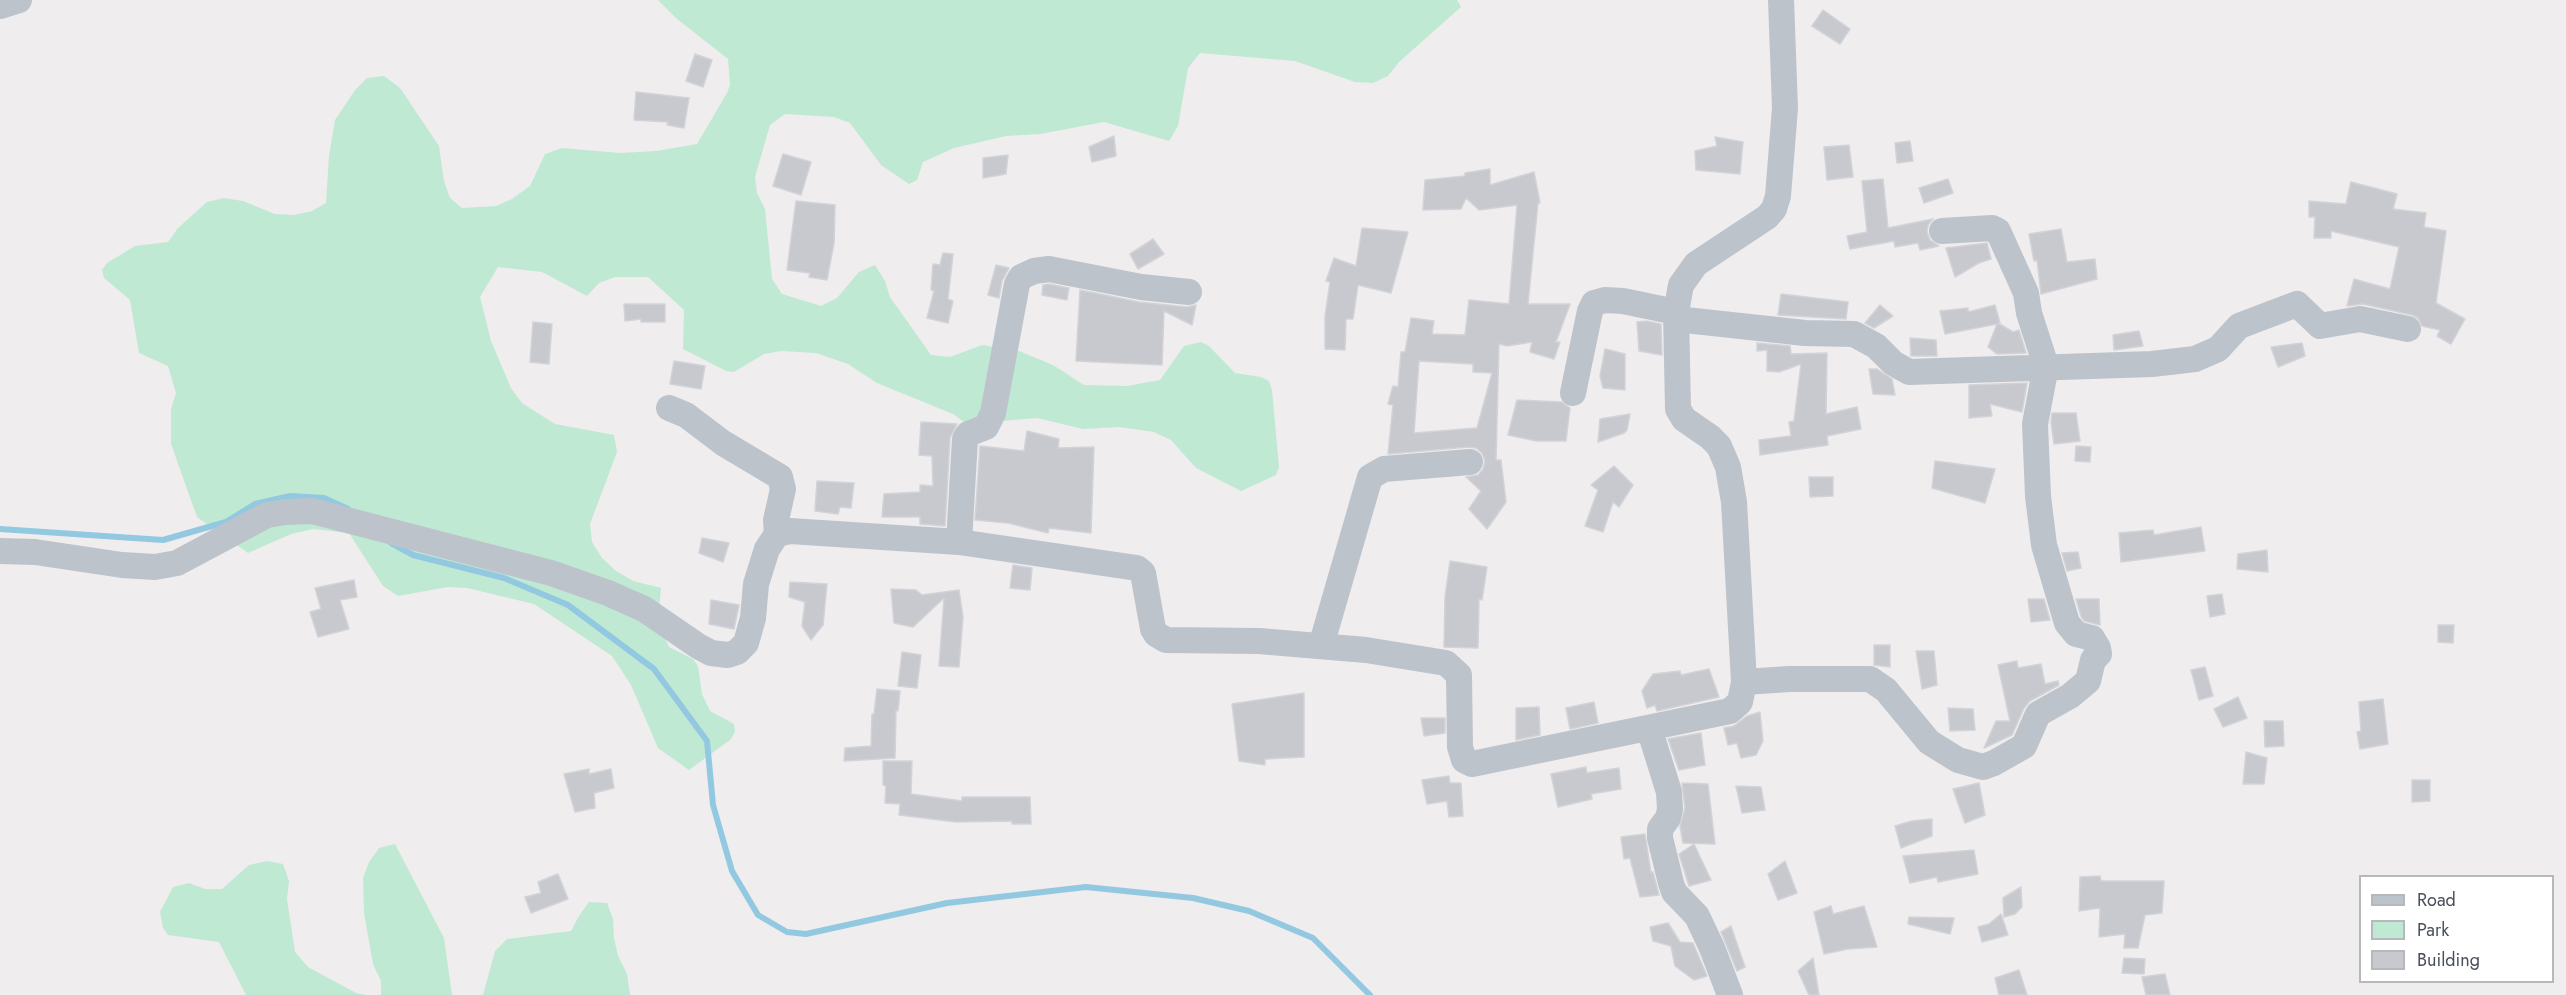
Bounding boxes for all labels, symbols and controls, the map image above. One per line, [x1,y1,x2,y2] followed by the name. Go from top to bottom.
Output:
[2359,875,2554,983] legend
[2417,887,2456,913] text: Road
[2417,917,2449,943] text: Park
[2417,947,2480,973] text: Building

